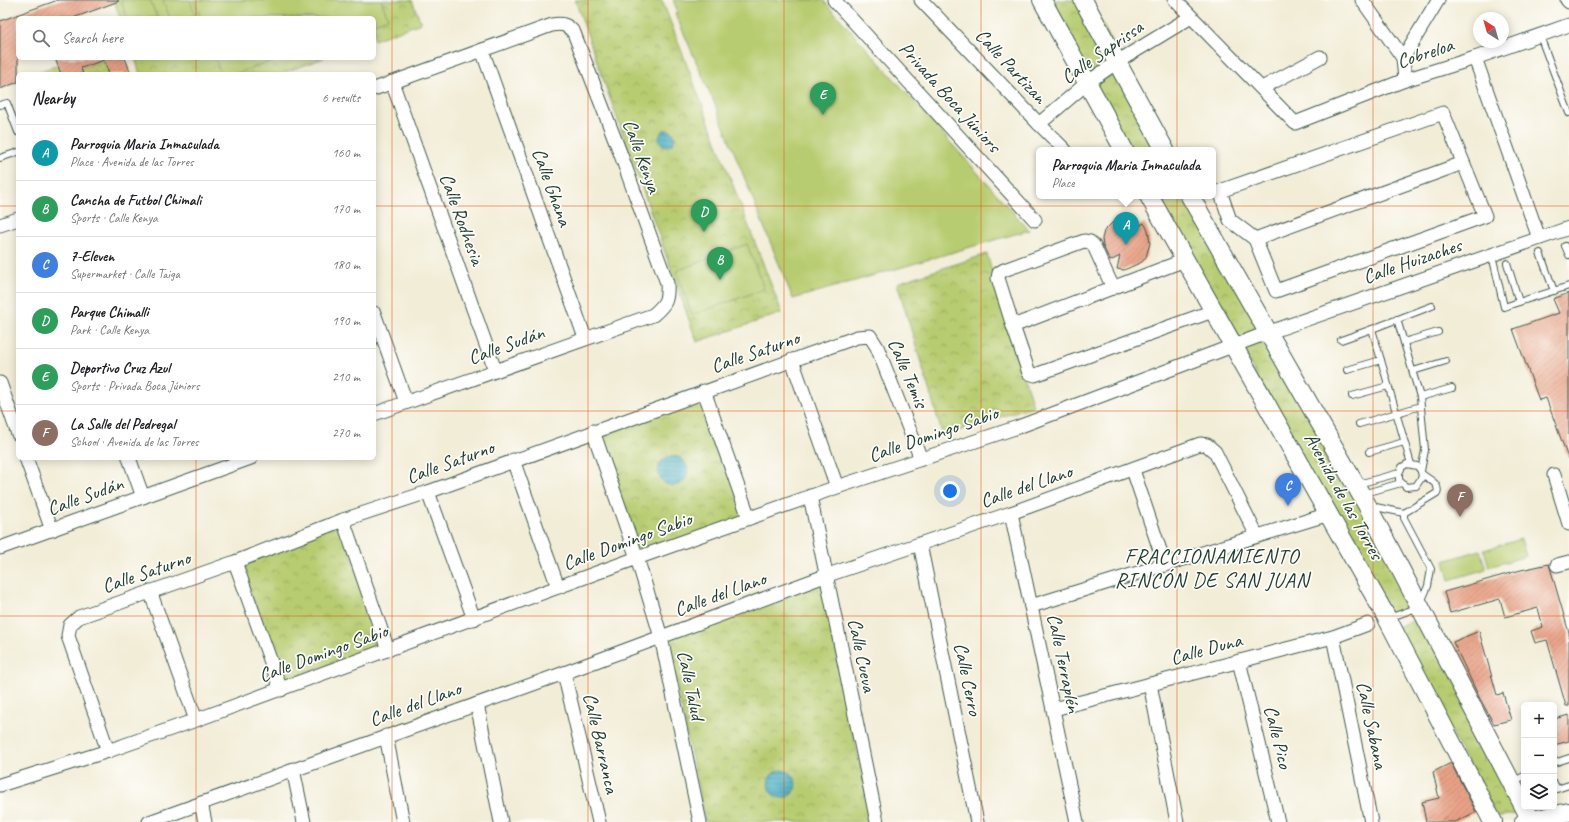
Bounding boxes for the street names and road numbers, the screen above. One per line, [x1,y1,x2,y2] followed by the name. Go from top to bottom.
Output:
[1056,14,1149,89] street label: Calle Saprissa
[970,23,1053,110] street label: Calle Partizan
[1394,32,1458,74] street label: Cobreloa
[894,36,1008,159] street label: Privada Boca Júniors
[617,116,667,197] street label: Calle Kenya
[526,145,578,231] street label: Calle Ghana
[434,170,491,270] street label: Calle Rodhesia
[1359,232,1467,290] street label: Calle Huizaches
[465,319,548,370] street label: Calle Sudán
[708,325,804,379] street label: Calle Saturno
[882,335,935,413] street label: Calle Temis
[865,400,1003,468] street label: Calle Domingo Sabio
[1299,428,1390,566] street label: Avenida de las Torres
[403,434,499,489] street label: Calle Saturno
[977,458,1077,513] street label: Calle del Llano
[44,470,127,521] street label: Calle Sudán
[559,505,697,576] street label: Calle Domingo Sabio
[99,545,195,599] street label: Calle Saturno
[671,565,771,622] street label: Calle del Llano
[1041,611,1087,716] street label: Calle Terraplén
[842,616,882,696] street label: Calle Cueva
[255,617,393,688] street label: Calle Domingo Sabio
[1168,627,1246,671] street label: Calle Duna
[948,640,988,719] street label: Calle Cerro
[671,648,711,725] street label: Calle Talud
[366,675,466,732] street label: Calle del Llano
[1351,679,1394,773] street label: Calle Sabana
[577,690,625,798] street label: Calle Barranca
[1258,703,1298,772] street label: Calle Pico

